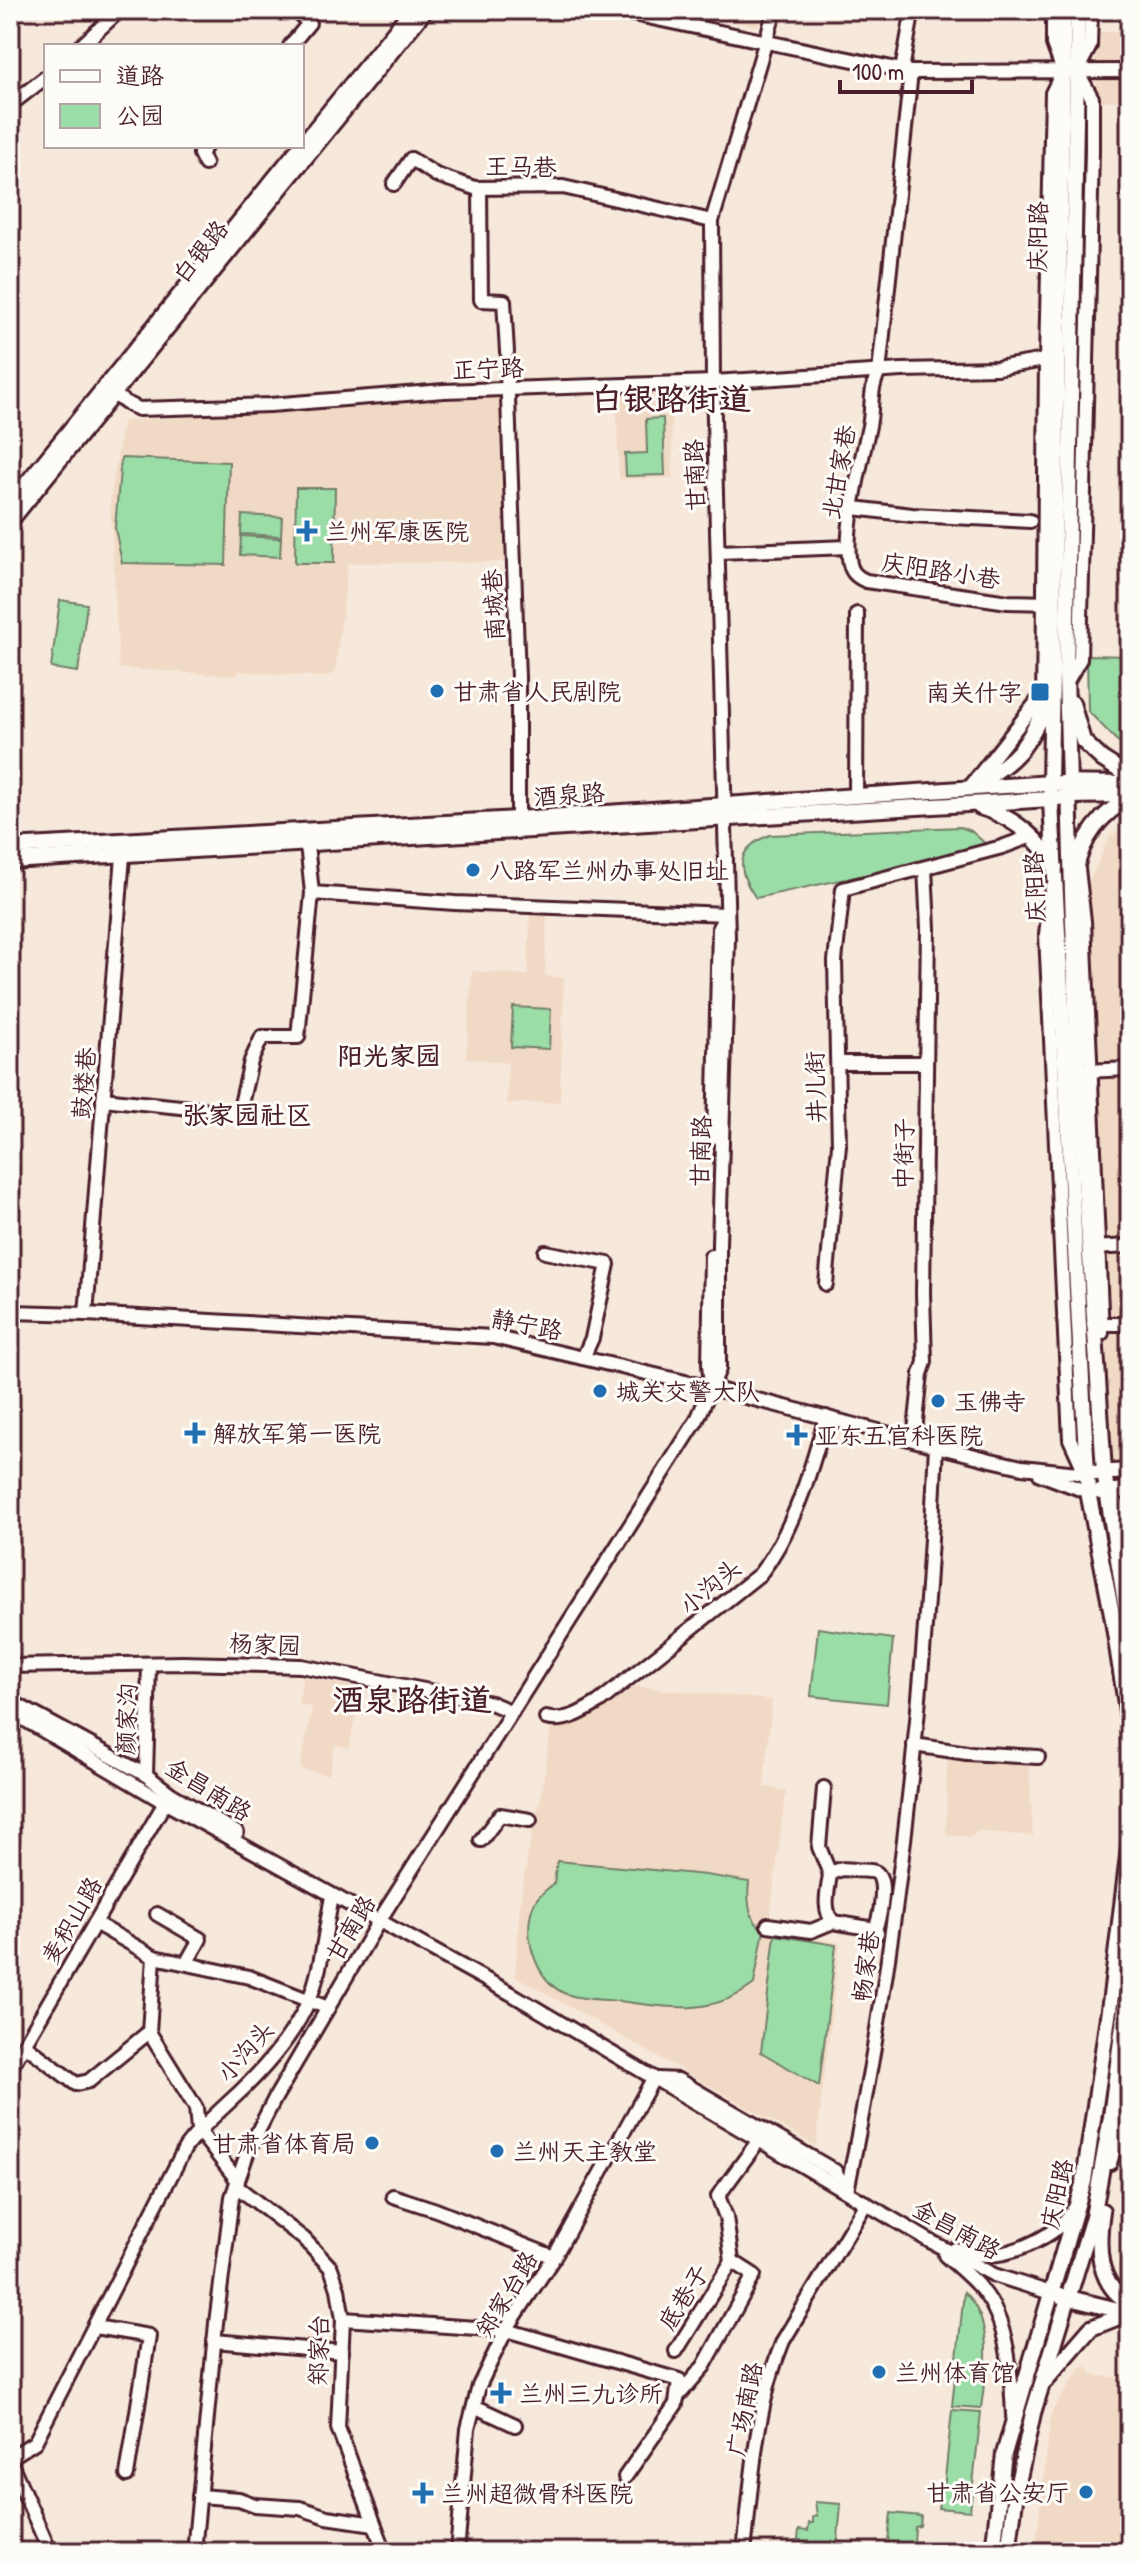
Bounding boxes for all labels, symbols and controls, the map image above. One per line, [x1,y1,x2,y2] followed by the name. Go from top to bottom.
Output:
[44,44,304,148] legend
[840,44,972,94] scale bar
[852,55,904,87] text: 100 m
[116,59,164,91] text: 道路
[116,99,164,131] text: 公园
[485,149,557,183] street label: 王马巷
[1020,201,1054,273] street label: 庆阳路
[165,213,235,289] street label: 白银路
[451,351,525,385] street label: 正宁路
[591,377,751,420] district label: 白银路街道
[814,422,862,522] street label: 北甘家巷
[677,438,711,512] street label: 甘南路
[325,515,469,547] place label: 兰州军康医院
[296,520,318,542] marker: 兰州军康医院
[879,545,1003,595] street label: 庆阳路小巷
[475,568,511,642] street label: 南城巷
[453,675,621,707] place label: 甘肃省人民剧院
[926,676,1022,708] place label: 南关什字
[1029,681,1051,703] marker: 南关什字
[428,682,446,700] marker: 甘肃省人民剧院
[532,776,606,812] street label: 酒泉路
[1017,850,1051,924] street label: 庆阳路
[489,854,729,886] place label: 八路军兰州办事处旧址
[464,861,482,879] marker: 八路军兰州办事处旧址
[337,1038,441,1073] district label: 阳光家园
[64,1046,102,1120] street label: 鼓楼巷
[798,1050,832,1124] street label: 井儿街
[182,1097,312,1132] district label: 张家园社区
[683,1114,717,1188] street label: 甘南路
[886,1118,920,1190] street label: 中街子
[489,1301,565,1347] street label: 静宁路
[616,1375,760,1407] place label: 城关交警大队
[591,1382,609,1400] marker: 城关交警大队
[954,1385,1026,1417] place label: 玉佛寺
[929,1392,947,1410] marker: 玉佛寺
[213,1417,381,1449] place label: 解放军第一医院
[815,1419,983,1451] place label: 亚东五官科医院
[184,1422,206,1444] marker: 解放军第一医院
[786,1424,808,1446] marker: 亚东五官科医院
[672,1551,748,1621] street label: 小沟头
[228,1626,302,1662] street label: 杨家园
[332,1678,492,1721] district label: 酒泉路街道
[109,1682,143,1756] street label: 颜家沟
[160,1750,258,1828] street label: 金昌南路
[33,1870,109,1970] street label: 麦积山路
[318,1889,382,1967] street label: 甘南路
[844,1928,886,2004] street label: 畅家巷
[209,2013,281,2089] street label: 小沟头
[212,2127,356,2159] place label: 甘肃省体育局
[363,2134,381,2152] marker: 甘肃省体育局
[513,2135,657,2167] place label: 兰州天主教堂
[488,2142,506,2160] marker: 兰州天主教堂
[1032,2155,1080,2233] street label: 庆阳路
[907,2192,1007,2266] street label: 金昌南路
[468,2245,544,2343] street label: 郑家台路
[650,2258,716,2336] street label: 底巷子
[301,2314,335,2386] street label: 郑家台
[895,2356,1015,2388] place label: 兰州体育馆
[719,2359,769,2459] street label: 广场南路
[870,2363,888,2381] marker: 兰州体育馆
[519,2377,663,2409] place label: 兰州三九诊所
[490,2382,512,2404] marker: 兰州三九诊所
[926,2476,1070,2508] place label: 甘肃省公安厅
[441,2477,633,2509] place label: 兰州超微骨科医院
[412,2482,434,2504] marker: 兰州超微骨科医院
[1077,2483,1095,2501] marker: 甘肃省公安厅

